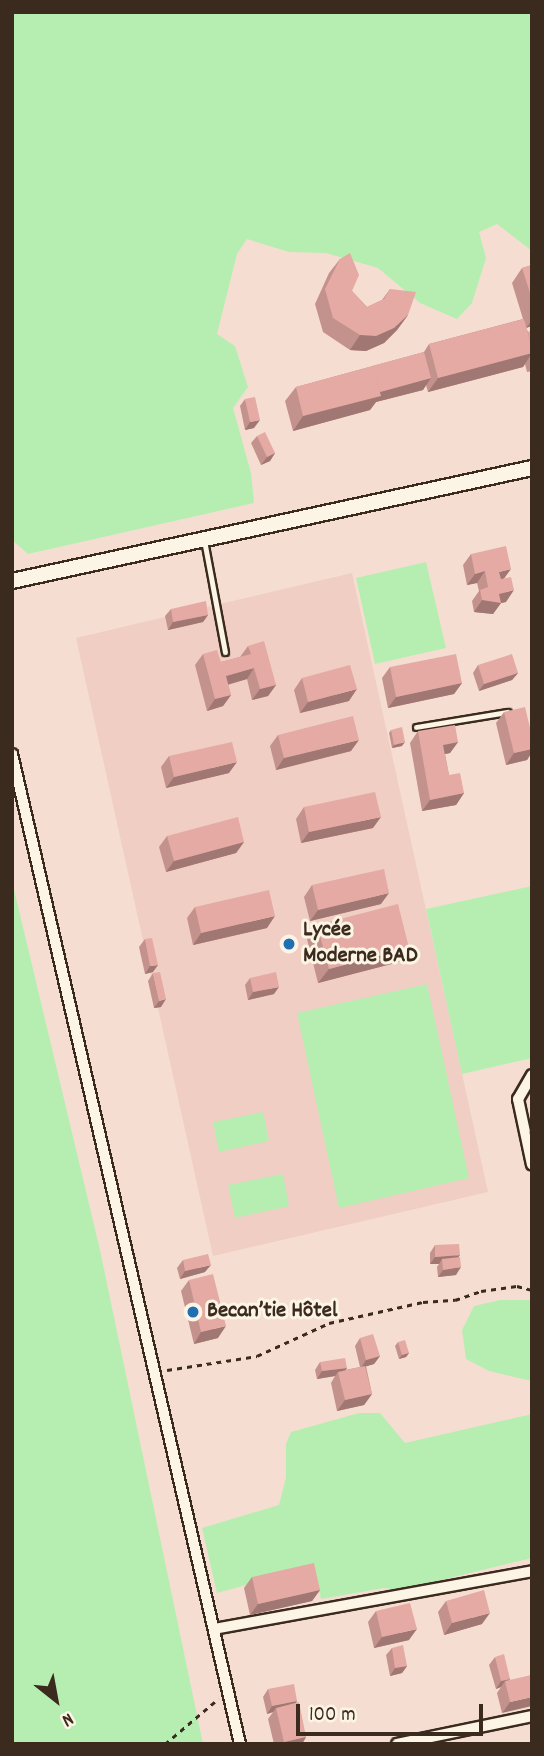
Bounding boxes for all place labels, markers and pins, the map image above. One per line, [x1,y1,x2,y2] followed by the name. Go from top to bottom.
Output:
[303,917,417,971] place label: Lycée Moderne BAD
[281,936,297,952] marker: Lycée Moderne BAD
[207,1298,337,1326] place label: Becan’tie Hôtel
[185,1304,201,1320] marker: Becan’tie Hôtel

